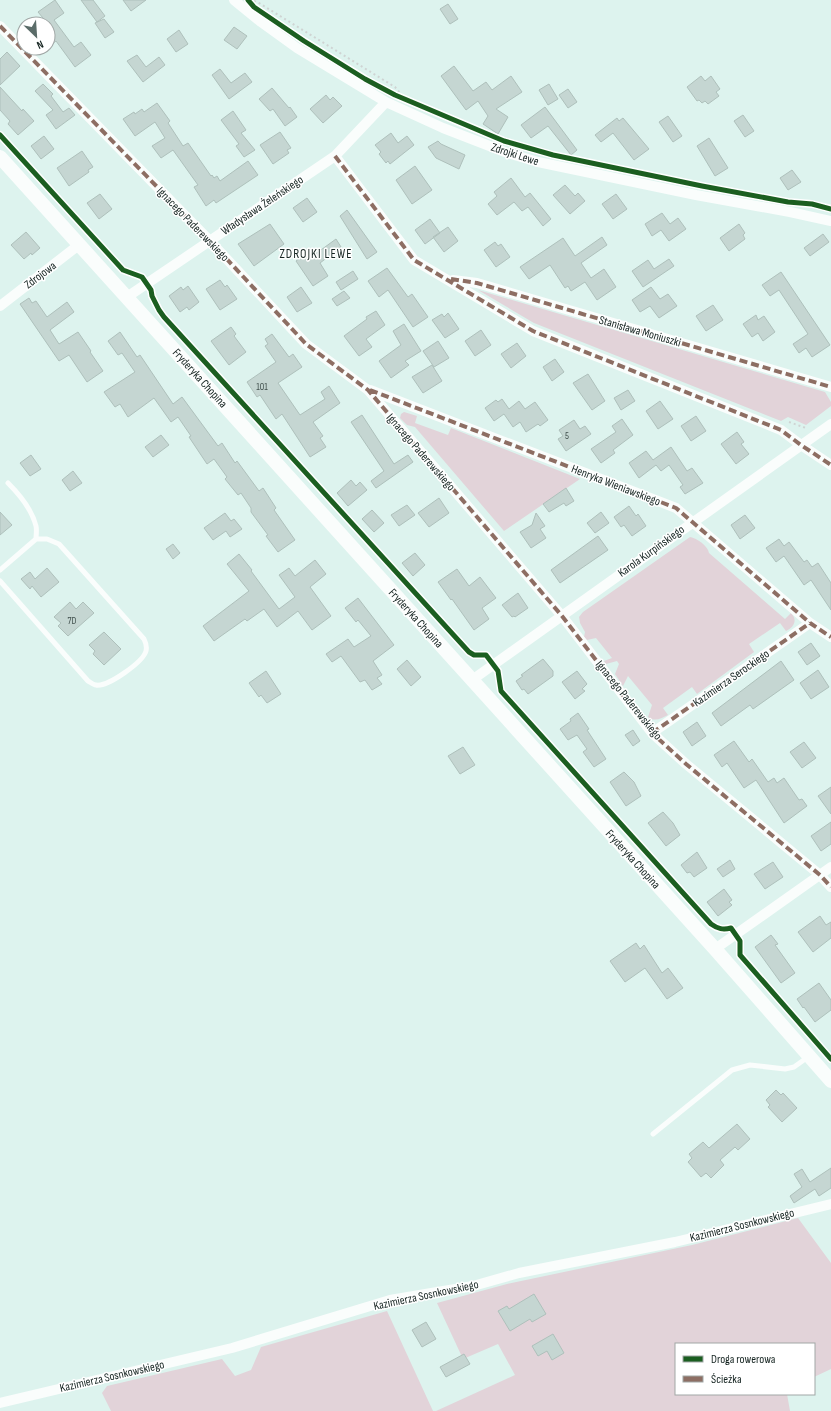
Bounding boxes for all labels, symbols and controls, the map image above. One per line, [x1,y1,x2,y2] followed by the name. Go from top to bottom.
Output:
[16,16,56,56] north arrow
[34,37,45,52] text: N
[489,140,541,169] street label: Zdrojki Lewe
[218,172,306,238] street label: Władysława Żeleńskiego
[153,184,232,265] street label: Ignacego Paderewskiego
[279,246,353,262] district label: ZDROJKI LEWE
[21,258,60,292] street label: Zdrojowa
[597,313,683,350] street label: Stanisława Moniuszki
[169,346,230,411] street label: Fryderyka Chopina
[256,381,268,393] house number: 101
[383,410,458,494] street label: Ignacego Paderewskiego
[565,430,569,442] house number: 5
[569,462,663,509] street label: Henryka Wieniawskiego
[615,522,688,581] street label: Karola Kurpińskiego
[385,586,446,651] street label: Fryderyka Chopina
[68,615,77,627] house number: 7D
[690,646,772,710] street label: Kazimierza Serockiego
[592,658,665,743] street label: Ignacego Paderewskiego
[602,827,663,892] street label: Fryderyka Chopina
[688,1205,796,1246] street label: Kazimierza Sosnkowskiego
[372,1277,480,1314] street label: Kazimierza Sosnkowskiego
[675,1343,815,1395] legend
[711,1352,776,1367] text: Droga rowerowa
[58,1357,166,1396] street label: Kazimierza Sosnkowskiego
[711,1372,742,1387] text: Ścieżka

